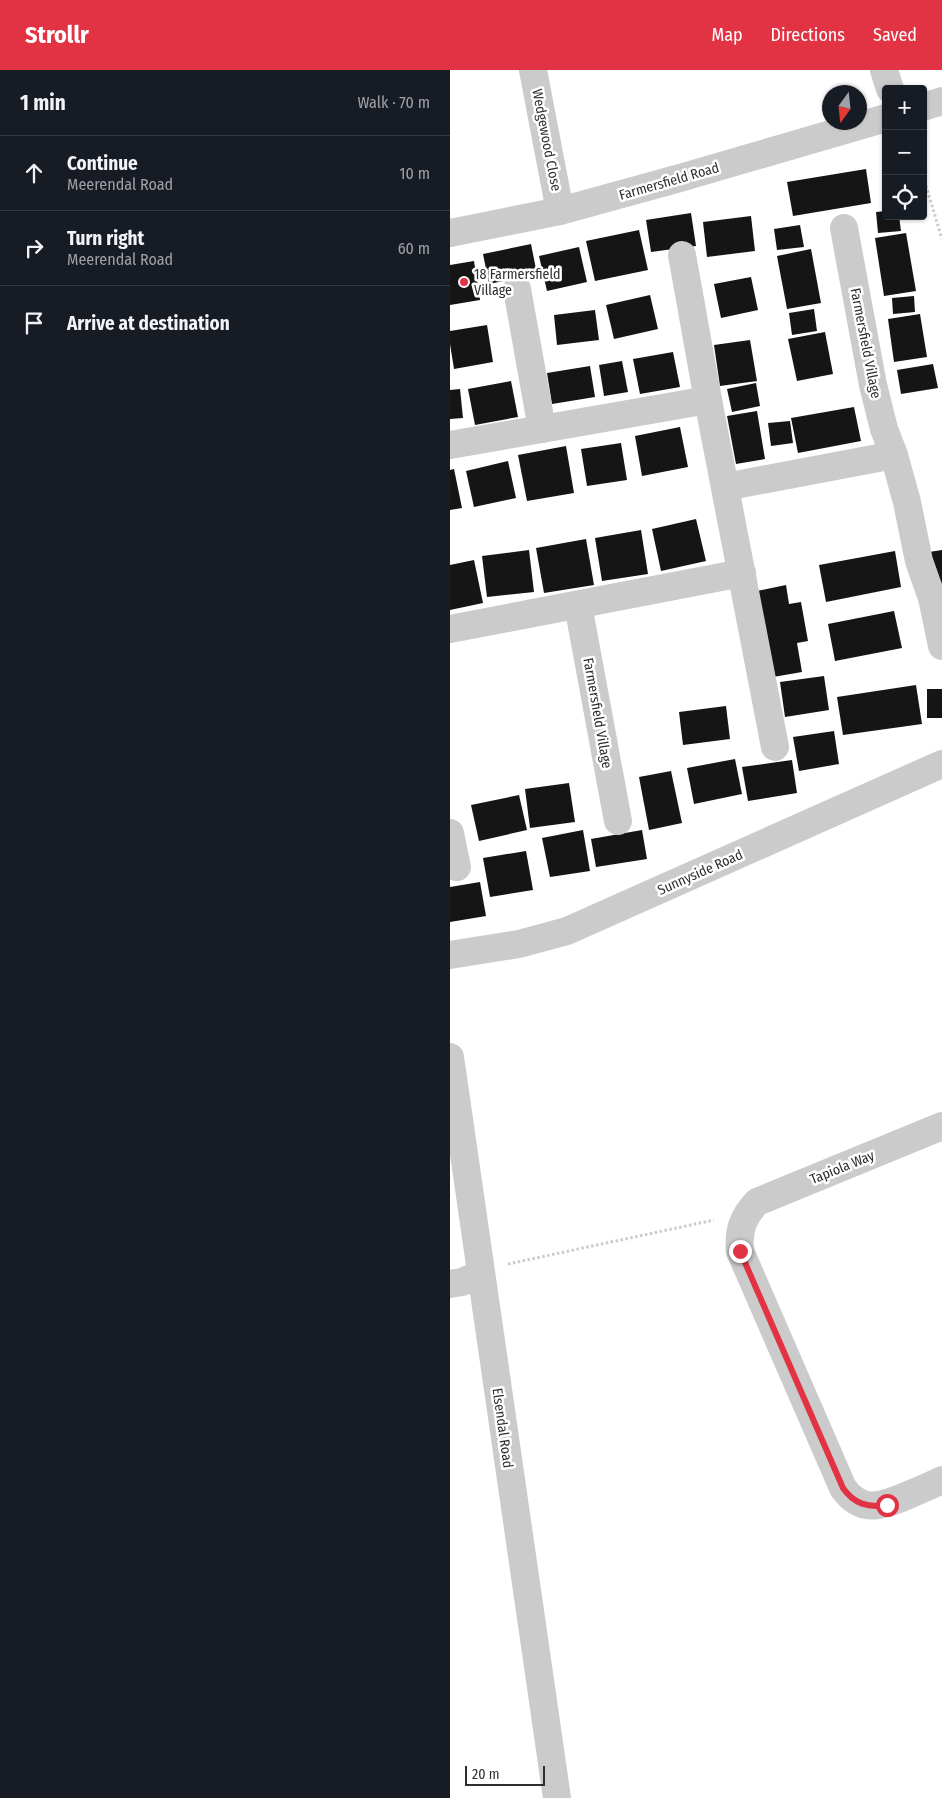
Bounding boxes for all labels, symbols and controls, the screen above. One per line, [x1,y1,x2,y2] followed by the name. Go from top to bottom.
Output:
[25,21,89,49] text: Strollr
[711,24,743,46] text: Map
[771,24,845,46] text: Directions
[873,24,917,46] text: Saved
[822,85,867,130] north arrow
[882,85,927,220] map controls
[882,85,927,130] button: +
[528,88,565,193] street label: Wedgewood Close
[20,90,66,116] text: 1 min
[358,93,430,112] text: Walk · 70 m
[882,130,927,175] button: −
[67,152,138,175] text: Continue
[20,159,48,187] icon: ahead
[617,159,721,204] street label: Farmersfield Road
[399,164,430,183] text: 10 m
[67,175,173,194] text: Meerendal Road
[882,175,927,220] button: locate
[67,227,144,250] text: Turn right
[20,234,48,262] icon: right
[398,239,430,258] text: 60 m
[67,250,173,269] text: Meerendal Road
[474,266,561,299] place label: 18 Farmersfield Village
[458,276,470,288] marker: 18 Farmersfield Village
[846,286,885,400] street label: Farmersfield Village
[20,309,48,337] icon: arrive
[67,312,230,335] text: Arrive at destination
[579,656,616,770] street label: Farmersfield Village
[655,846,745,899] street label: Sunnyside Road
[808,1147,877,1188] street label: Tapiola Way
[729,1240,752,1263] route end
[488,1387,517,1469] street label: Elsendal Road
[876,1494,899,1517] route start
[465,1763,545,1786] scale bar
[472,1766,500,1783] text: 20 m

